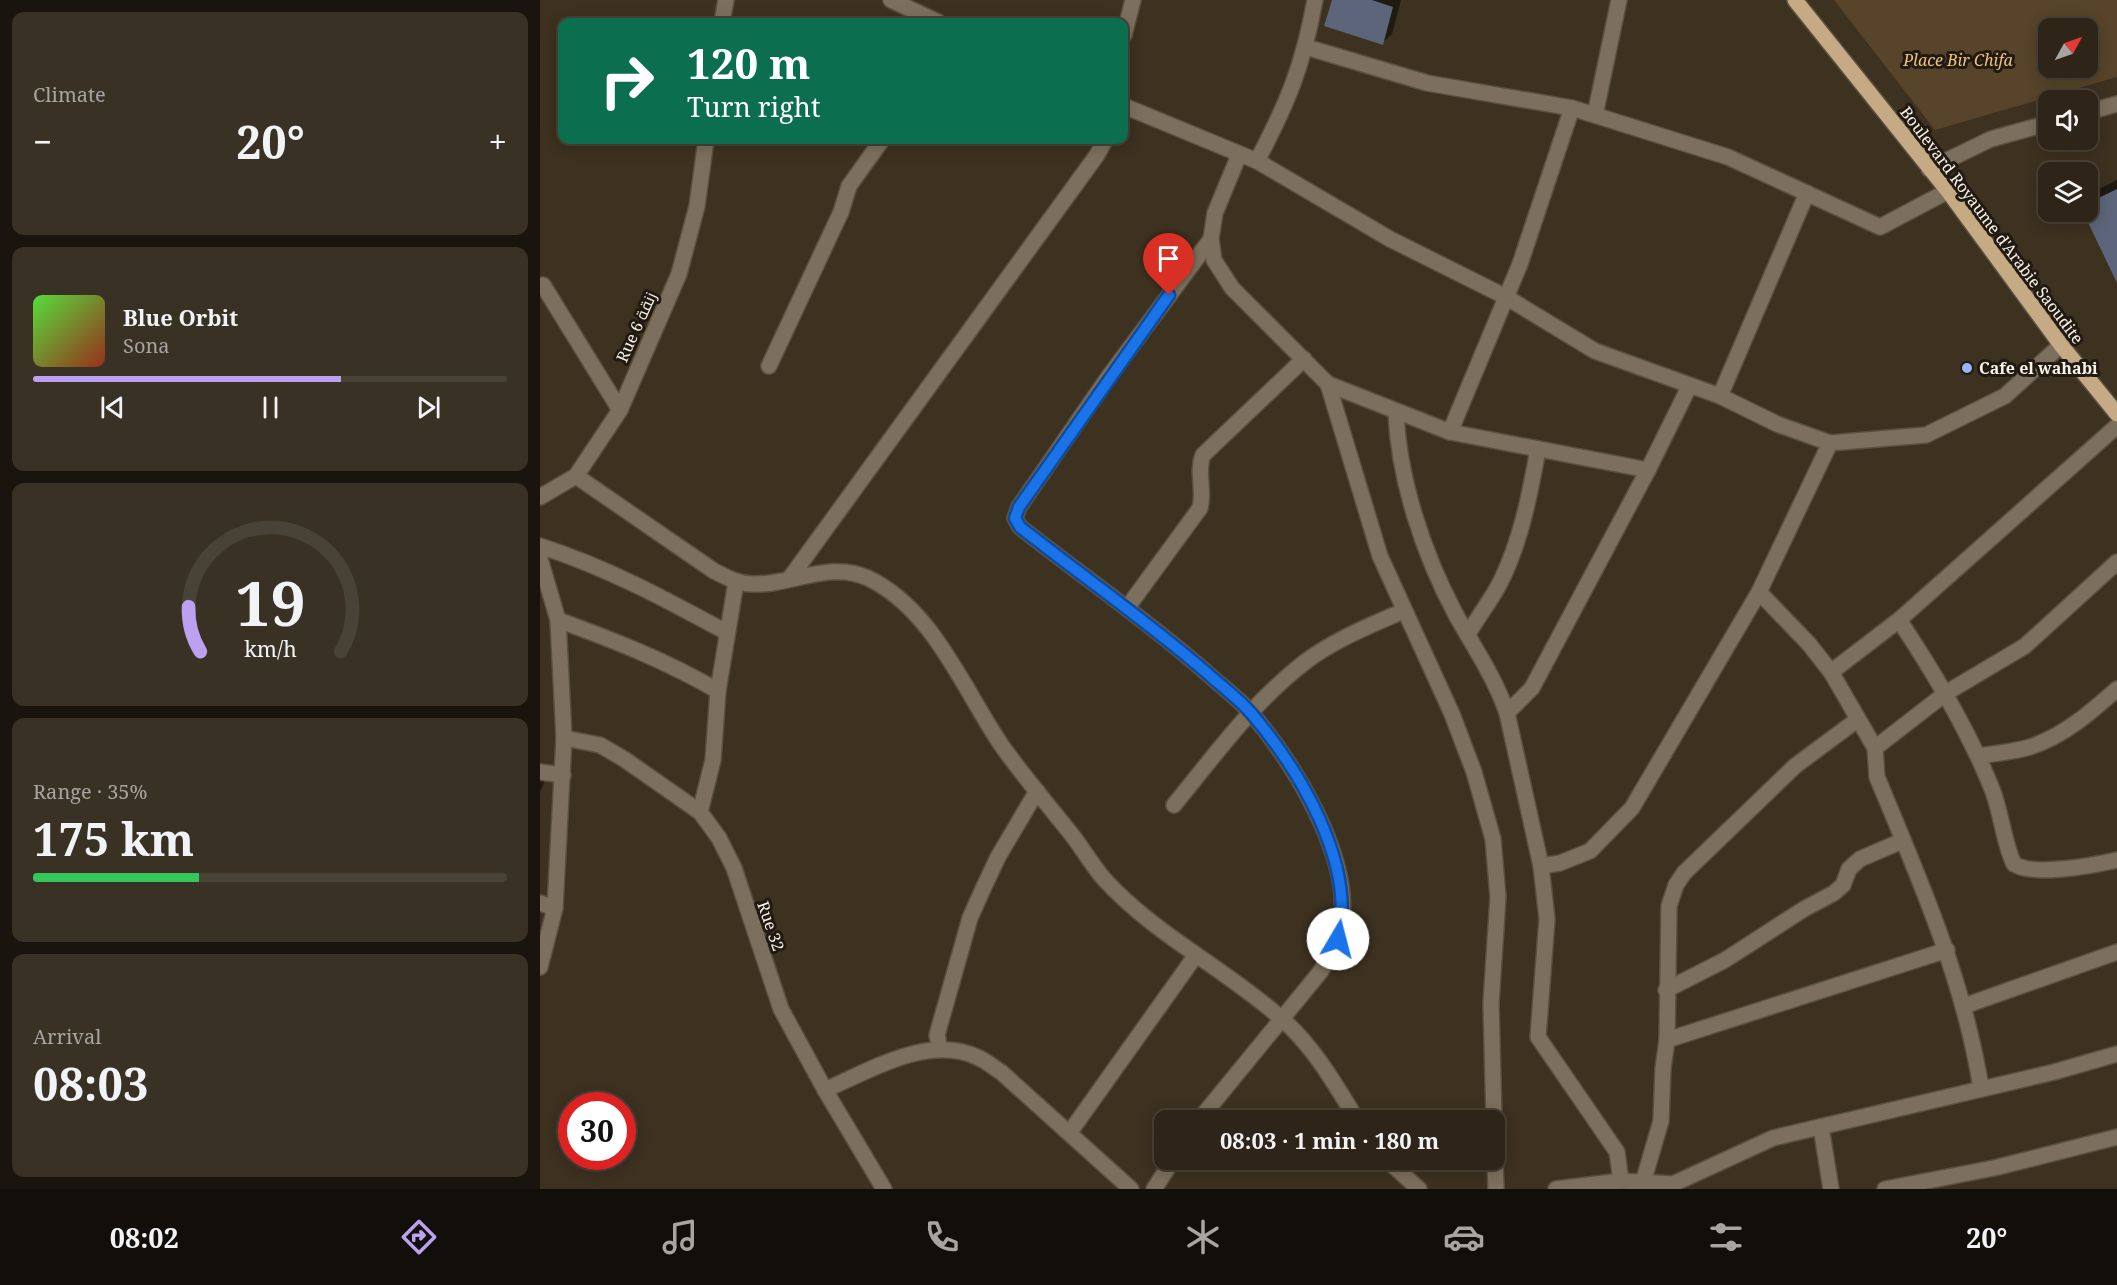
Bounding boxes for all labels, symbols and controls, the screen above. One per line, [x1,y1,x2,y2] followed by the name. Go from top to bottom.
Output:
[2038,18,2098,78] north arrow
[2038,18,2098,222] map controls
[687,34,811,91] text: 120 m
[588,42,666,120] icon: right
[1902,49,2014,71] park label: Place Bir Chifa
[33,81,106,108] text: Climate
[687,88,820,125] text: Turn right
[2038,90,2098,150] button: sound
[1895,102,2089,348] street label: Boulevard Royaume d'Arabie Saoudite
[236,111,305,172] text: 20°
[33,119,52,164] text: −
[489,119,507,164] text: +
[2038,162,2098,222] button: layers
[1143,233,1194,295] pin
[1152,242,1185,275] icon: arrive
[611,289,661,365] street label: Rue 6 زنقة
[123,302,238,332] text: Blue Orbit
[123,332,170,359] text: Sona
[1979,357,2098,379] place label: Cafe el wahabi
[1960,361,1974,375] marker: Cafe el wahabi
[96,391,129,424] icon: previous
[254,391,287,424] icon: pause
[412,391,445,424] icon: next
[235,559,305,644] text: 19
[244,634,297,663] text: km/h
[33,778,147,805] text: Range · 35%
[33,808,194,869] text: 175 km
[752,898,790,954] street label: Rue 32
[1306,907,1370,971] position arrow
[33,1023,101,1050] text: Arrival
[33,1053,148,1114] text: 08:03
[558,1092,636,1170] speed limit sign: 30
[1220,1125,1439,1155] text: 08:03 · 1 min · 180 m
[398,1216,440,1258] icon: directions
[659,1216,701,1258] icon: music
[921,1216,963,1258] icon: phone
[1182,1216,1224,1258] icon: climate
[1443,1216,1485,1258] icon: car
[1705,1216,1747,1258] icon: filters
[110,1219,179,1256] text: 08:02
[1966,1219,2007,1256] text: 20°

